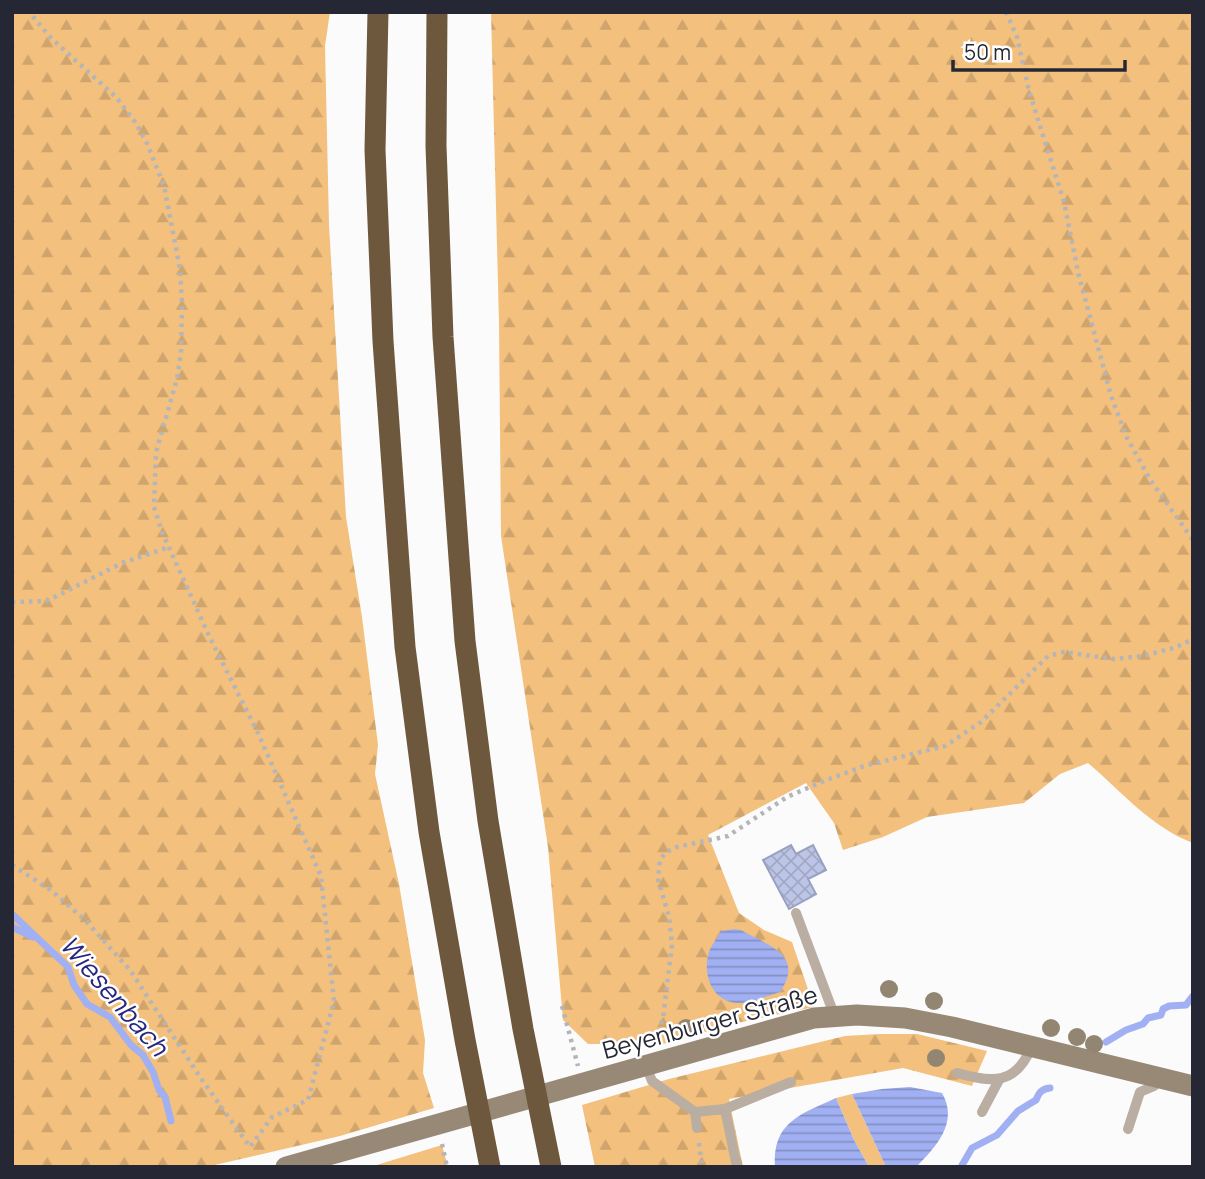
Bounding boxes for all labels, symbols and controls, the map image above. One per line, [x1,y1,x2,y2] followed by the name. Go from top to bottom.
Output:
[953,28,1124,72] scale bar
[964,38,1011,66] text: 50 m
[52,927,178,1064] water label: Wiesenbach
[598,977,821,1066] street label: Beyenburger Straße

